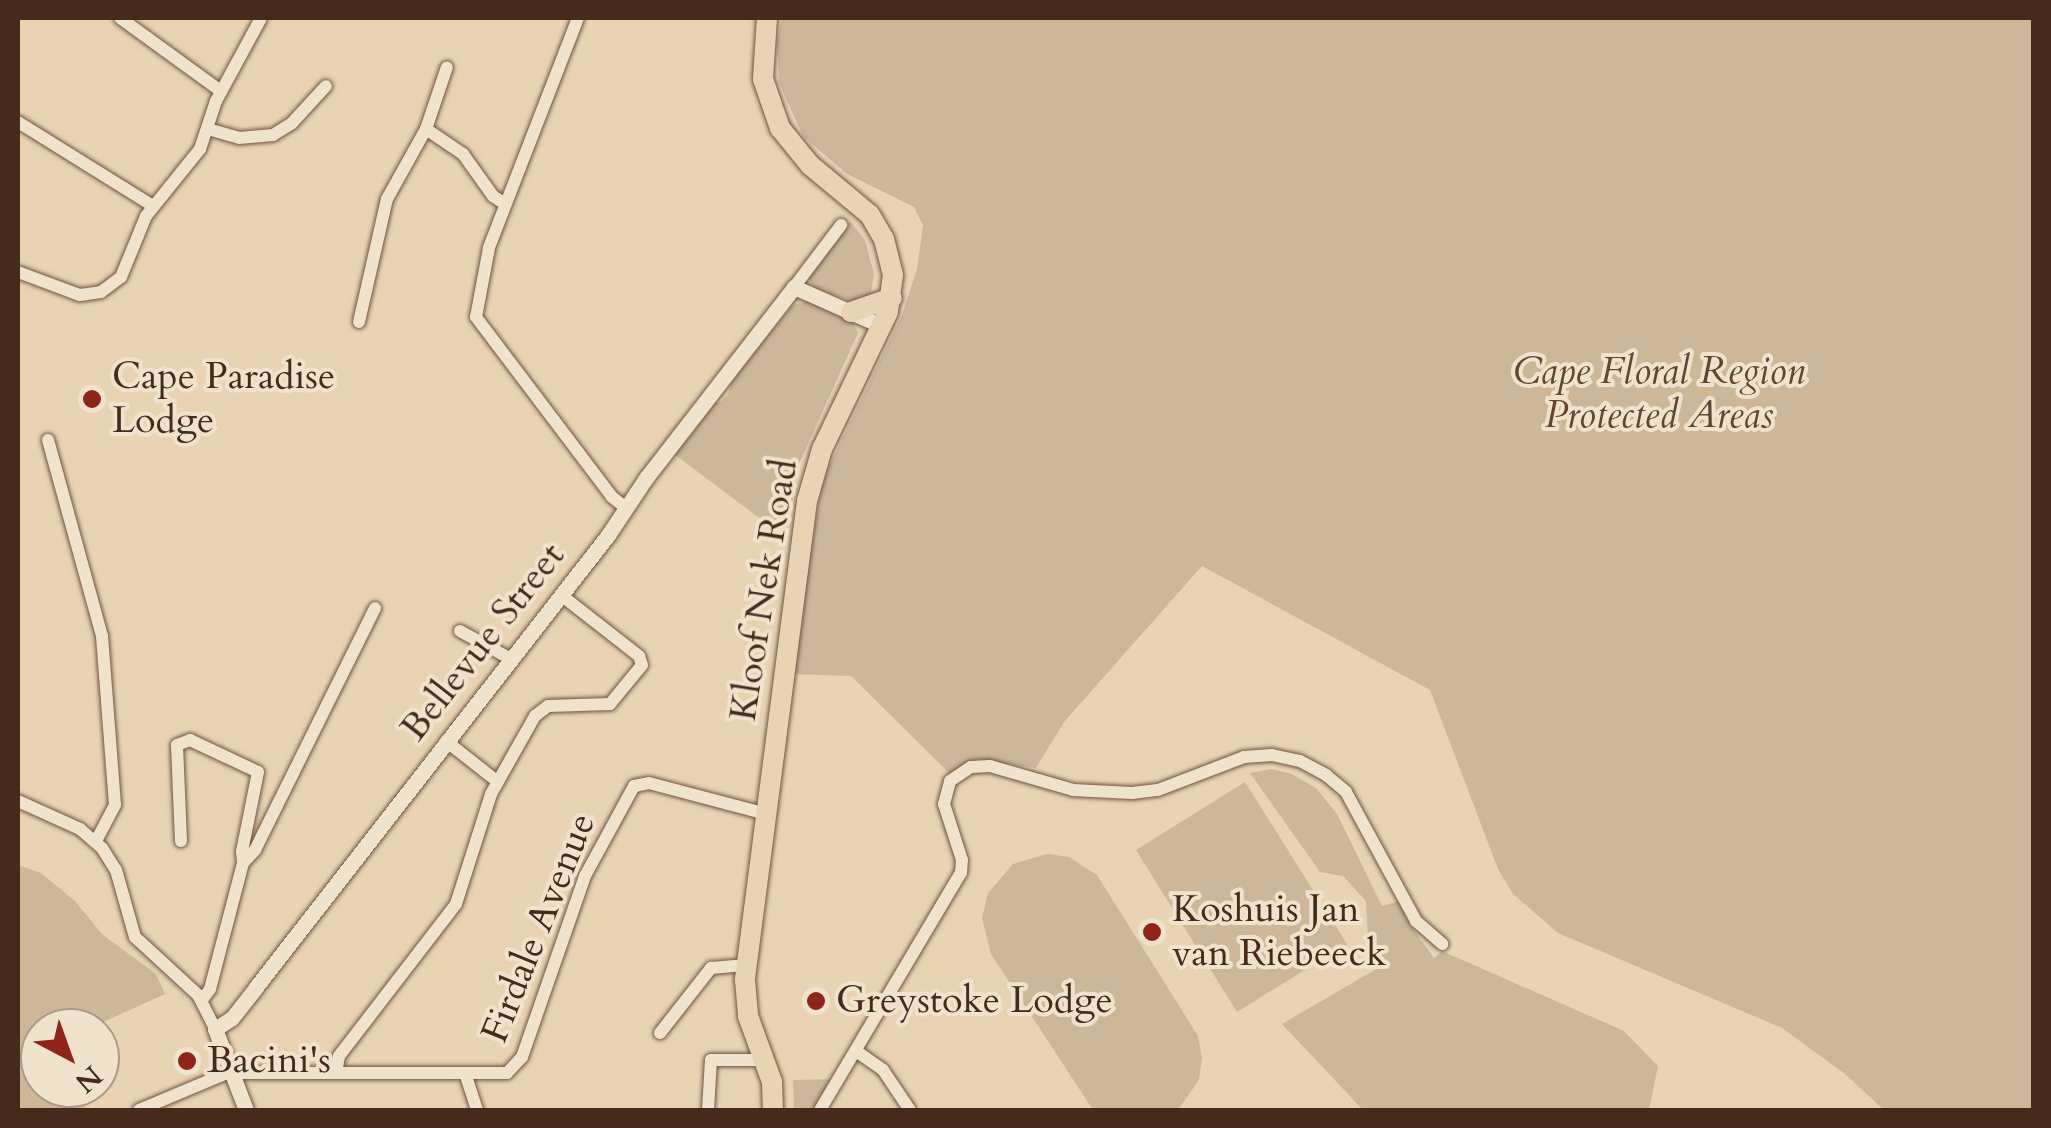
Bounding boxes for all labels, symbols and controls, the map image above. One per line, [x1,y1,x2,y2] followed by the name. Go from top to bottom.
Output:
[1513,349,1805,438] park label: Cape Floral Region Protected Areas
[112,354,335,444] place label: Cape Paradise Lodge
[81,388,103,410] marker: Cape Paradise Lodge
[721,456,807,724] street label: Kloof Nek Road
[392,534,574,750] street label: Bellevue Street
[472,807,606,1049] street label: Firdale Avenue
[1172,887,1386,976] place label: Koshuis Jan van Riebeeck
[1141,921,1163,943] marker: Koshuis Jan van Riebeeck
[836,978,1113,1024] place label: Greystoke Lodge
[805,990,827,1012] marker: Greystoke Lodge
[20,1008,120,1108] north arrow
[207,1038,331,1084] place label: Bacini's
[176,1050,198,1072] marker: Bacini's
[67,1057,110,1101] text: N

